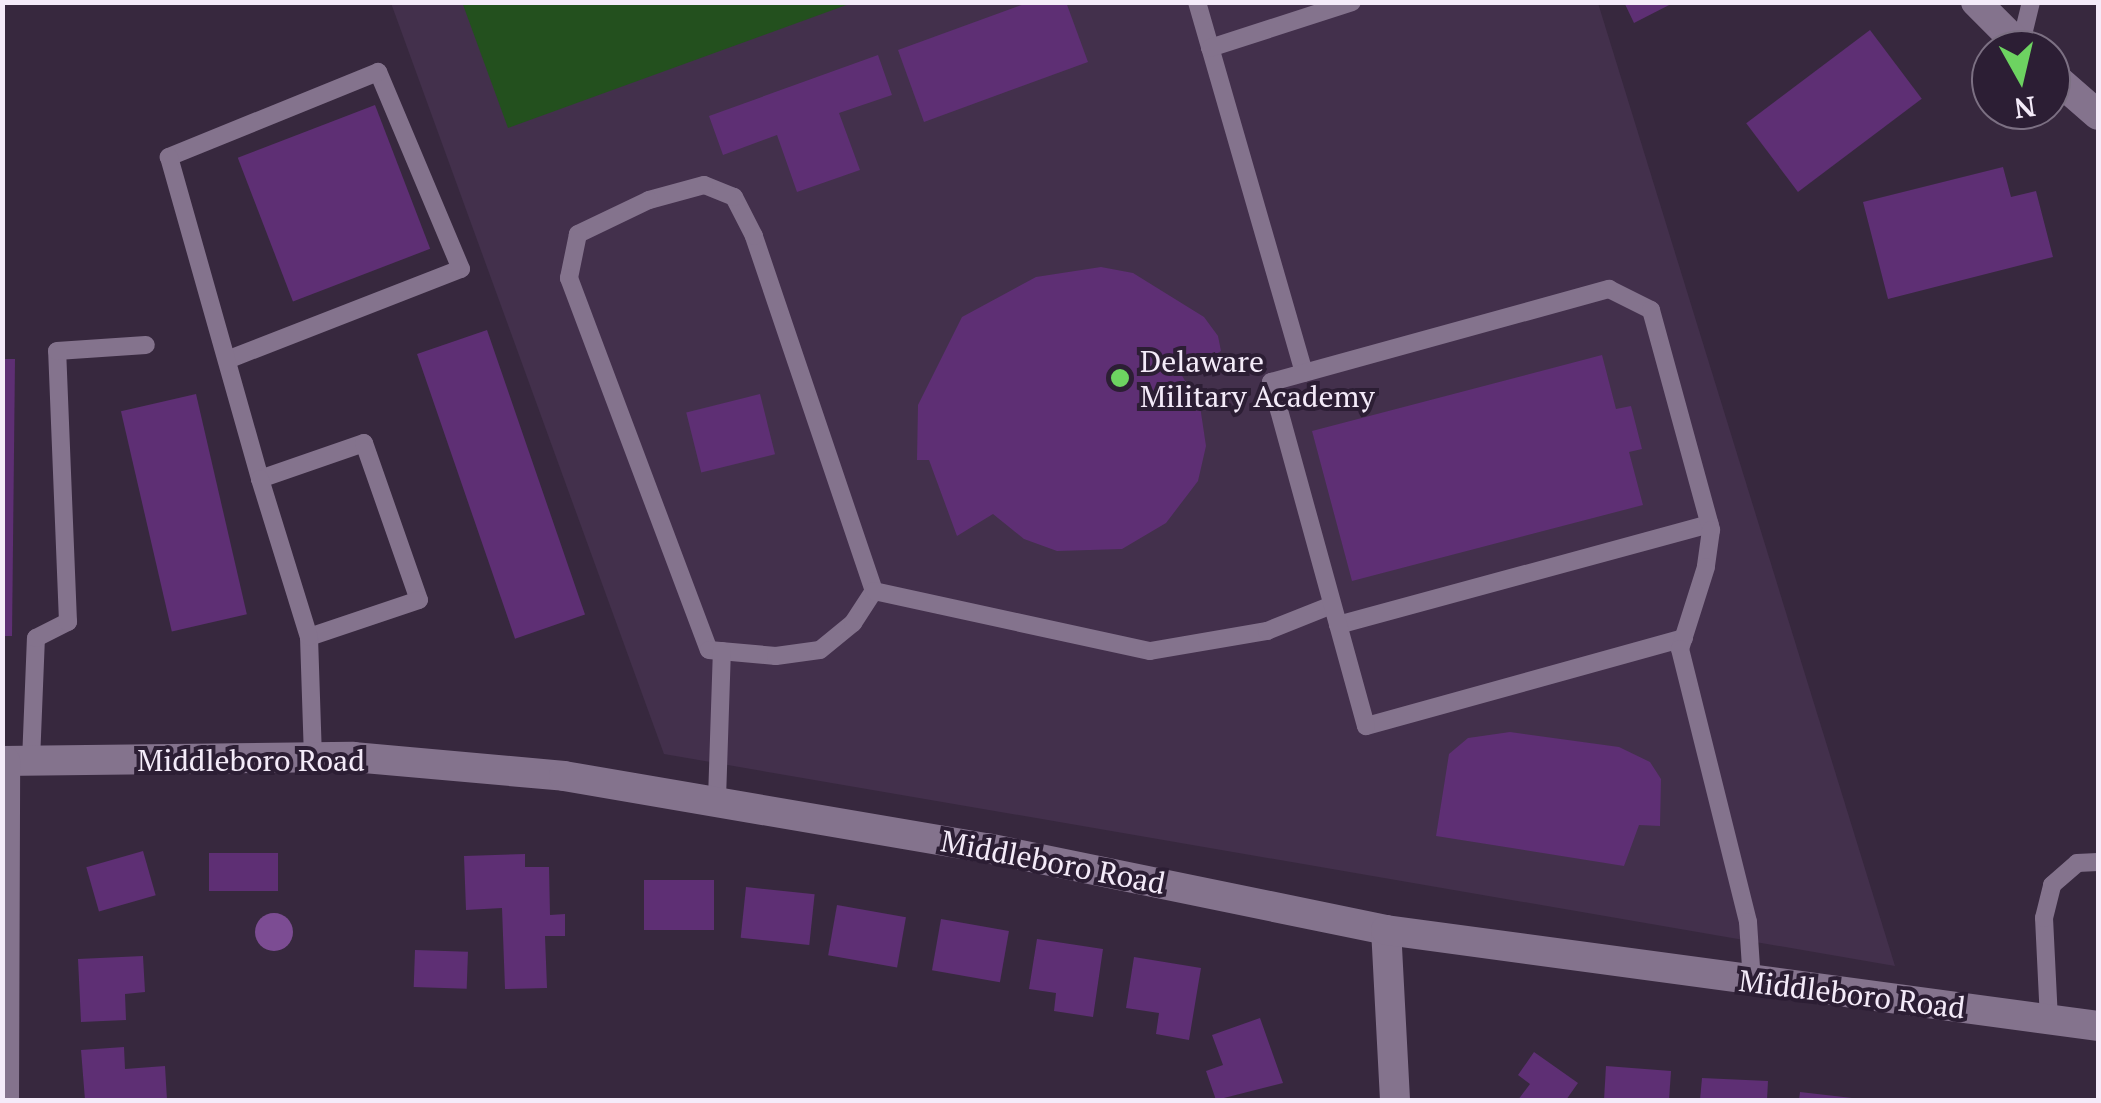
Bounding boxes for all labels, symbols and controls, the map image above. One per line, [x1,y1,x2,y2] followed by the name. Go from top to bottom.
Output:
[1971,30,2071,130] north arrow
[2012,88,2038,128] text: N
[1140,343,1375,414] place label: Delaware Military Academy
[1109,367,1131,389] marker: Delaware Military Academy
[137,742,365,778] street label: Middleboro Road
[938,823,1168,901] street label: Middleboro Road
[1737,962,1967,1026] street label: Middleboro Road

